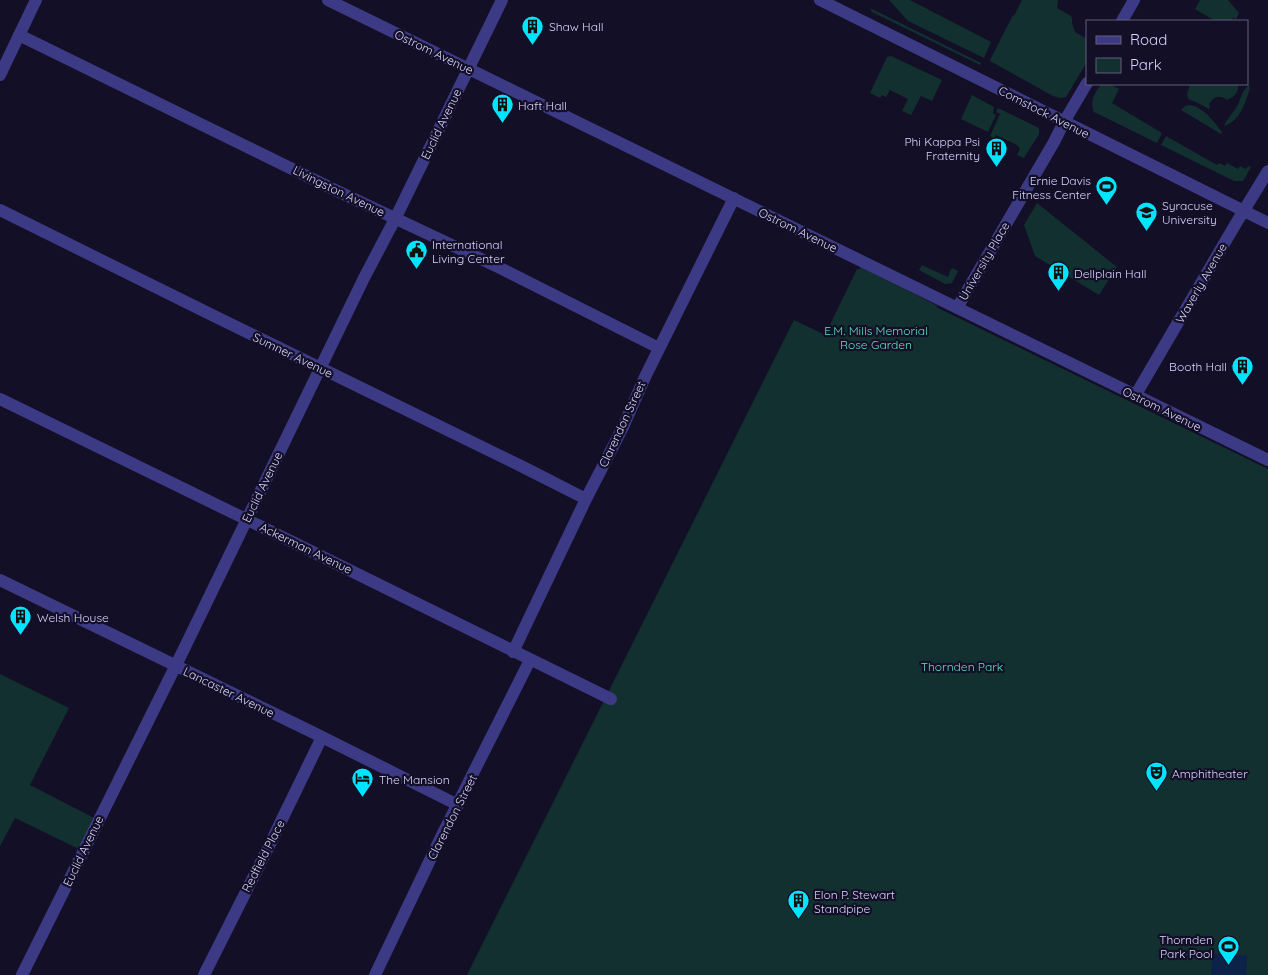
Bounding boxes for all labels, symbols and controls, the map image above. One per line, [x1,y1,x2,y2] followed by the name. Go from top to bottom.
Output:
[521,14,545,45] building icon: Shaw Hall
[549,19,604,34] place label: Shaw Hall
[1086,20,1248,85] legend
[392,26,476,78] street label: Ostrom Avenue
[1130,30,1167,49] text: Road
[1130,55,1162,74] text: Park
[996,83,1092,141] street label: Comstock Avenue
[417,86,465,162] street label: Euclid Avenue
[490,93,514,124] building icon: Haft Hall
[518,98,567,113] place label: Haft Hall
[904,134,980,163] place label: Phi Kappa Psi Fraternity
[984,136,1008,167] building icon: Phi Kappa Psi Fraternity
[291,162,388,220] street label: Livingston Avenue
[1012,173,1091,202] place label: Ernie Davis Fitness Center
[1095,175,1119,206] sports icon: Ernie Davis Fitness Center
[1162,198,1217,227] place label: Syracuse University
[1134,200,1158,231] school or university icon: Syracuse University
[756,204,840,256] street label: Ostrom Avenue
[955,219,1013,303] street label: University Place
[432,237,505,266] place label: International Living Center
[404,239,428,270] public building icon: International Living Center
[1172,240,1230,326] street label: Waverly Avenue
[1046,261,1070,292] building icon: Dellplain Hall
[1074,266,1147,281] place label: Dellplain Hall
[824,323,928,352] park label: E.M. Mills Memorial Rose Garden
[251,329,336,381] street label: Sumner Avenue
[1231,354,1255,385] building icon: Booth Hall
[1169,359,1227,374] place label: Booth Hall
[595,378,649,470] street label: Clarendon Street
[1120,383,1204,435] street label: Ostrom Avenue
[238,449,286,525] street label: Euclid Avenue
[257,519,355,577] street label: Ackerman Avenue
[9,605,33,636] building icon: Welsh House
[37,610,109,625] place label: Welsh House
[921,659,1003,674] park label: Thornden Park
[181,663,277,721] street label: Lancaster Avenue
[1144,761,1168,792] theatre icon: Amphitheater
[1172,766,1248,781] place label: Amphitheater
[351,767,375,798] hotel icon: The Mansion
[379,772,450,787] place label: The Mansion
[424,772,480,862] street label: Clarendon Street
[59,813,107,889] street label: Euclid Avenue
[238,817,288,895] street label: Redfield Place
[814,887,895,916] place label: Elon P. Stewart Standpipe
[786,889,810,920] building icon: Elon P. Stewart Standpipe
[1159,932,1213,961] place label: Thornden Park Pool
[1217,934,1241,965] sports icon: Thornden Park Pool

